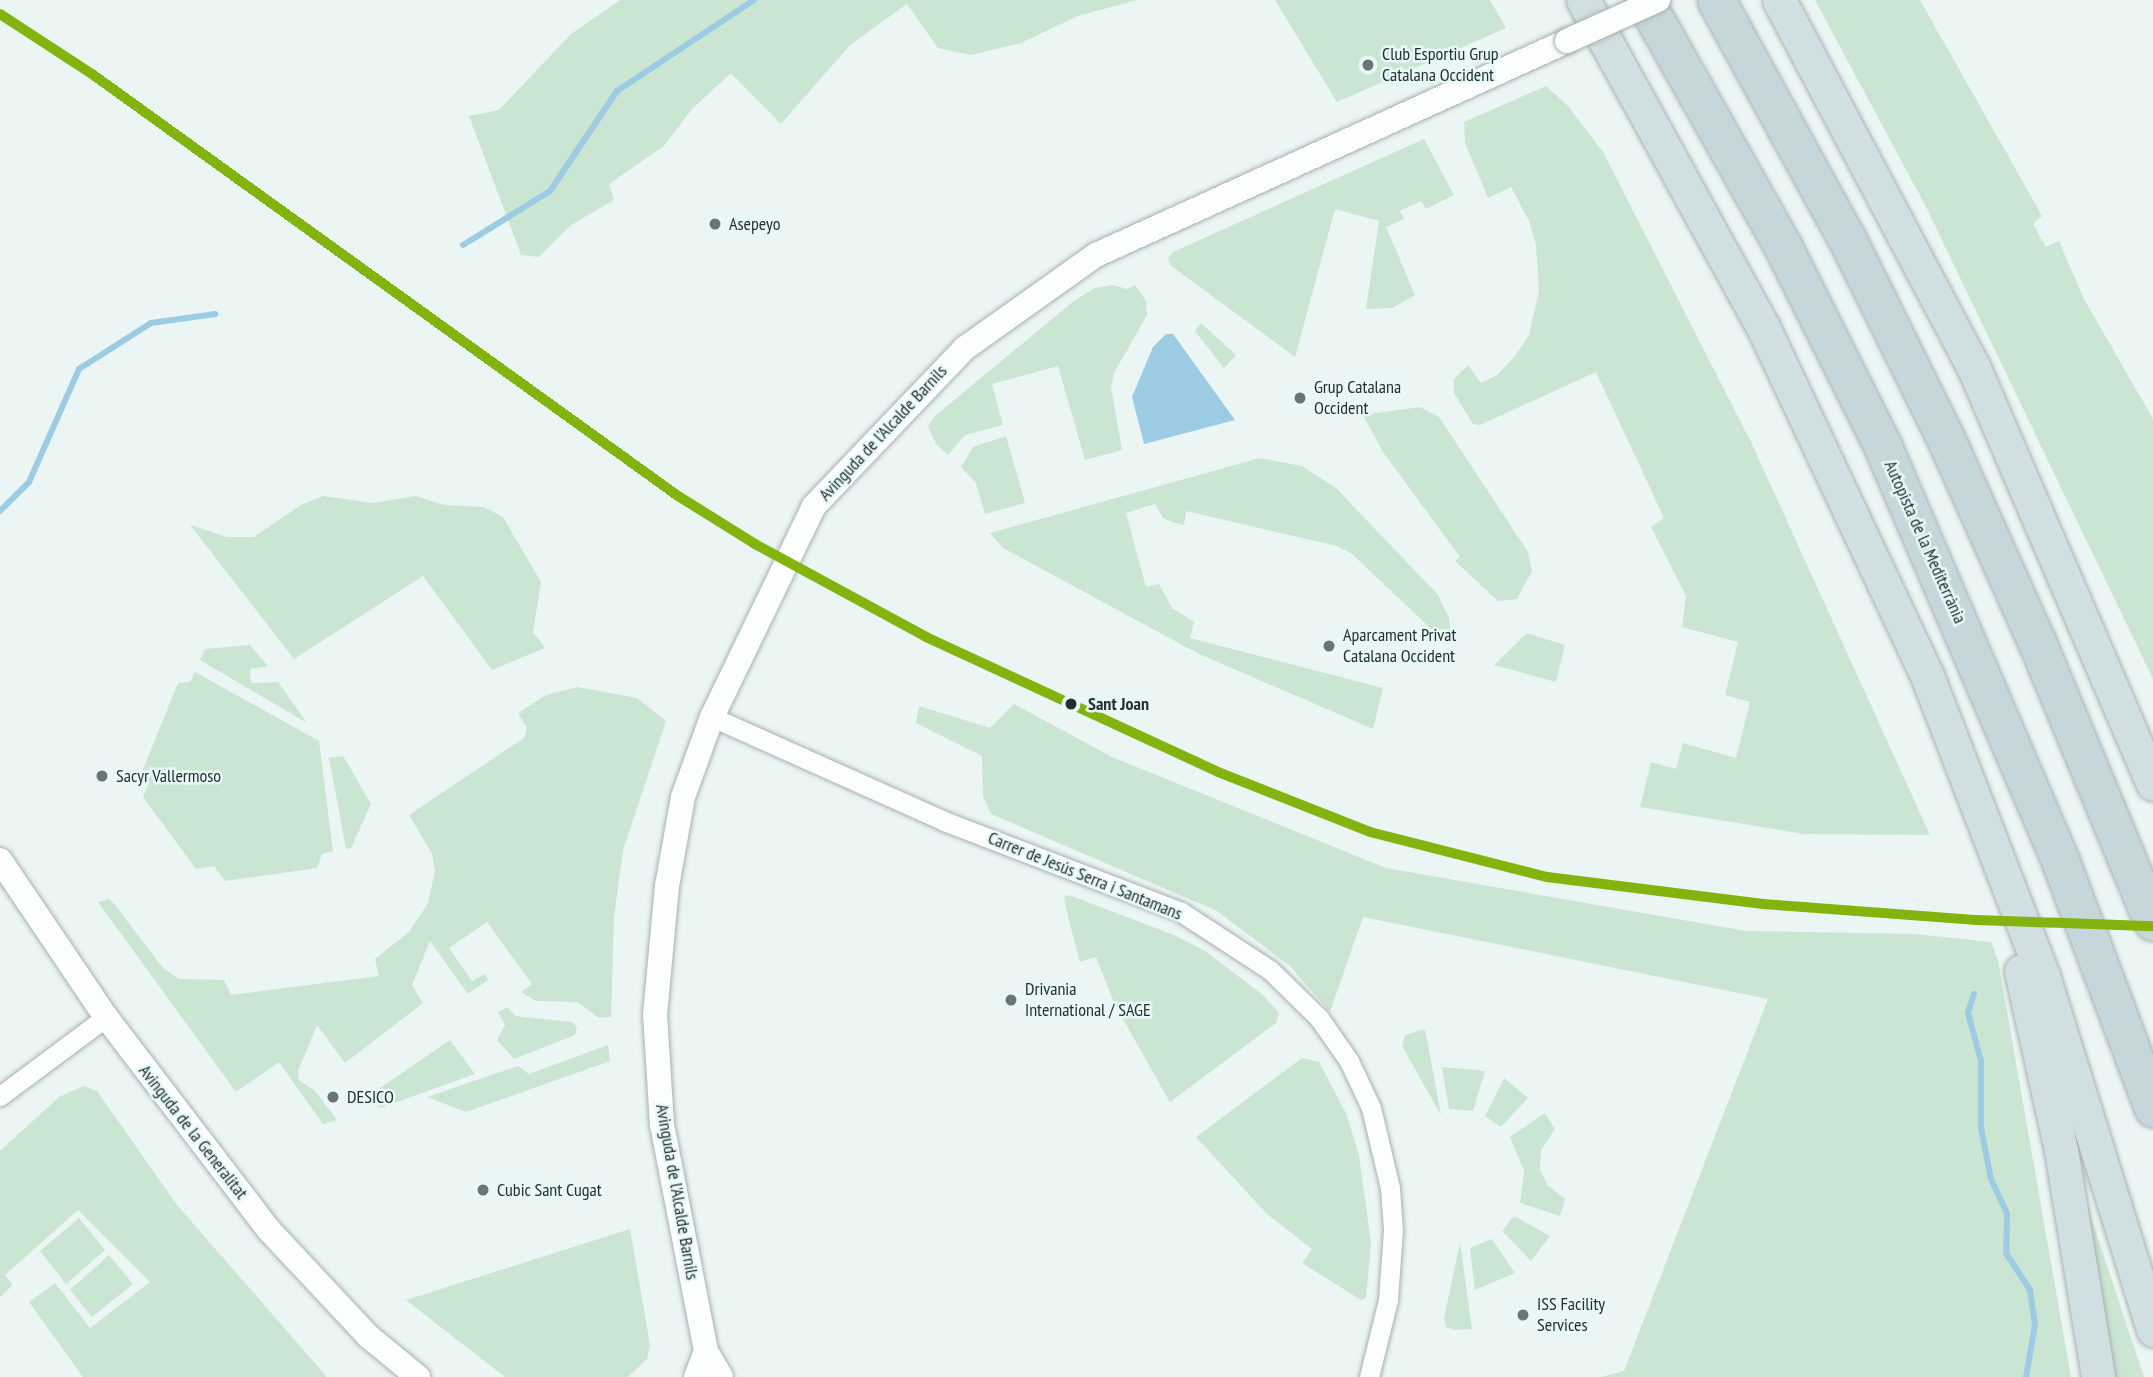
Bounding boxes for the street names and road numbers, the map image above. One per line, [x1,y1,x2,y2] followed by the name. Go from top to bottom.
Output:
[814,361,952,505] street label: Avinguda de l'Alcalde Barnils
[1879,457,1971,627] street label: Autopista de la Mediterrània
[985,827,1185,925] street label: Carrer de Jesús Serra i Santamans
[134,1061,252,1203] street label: Avinguda de la Generalitat
[651,1102,703,1282] street label: Avinguda de l'Alcalde Barnils

